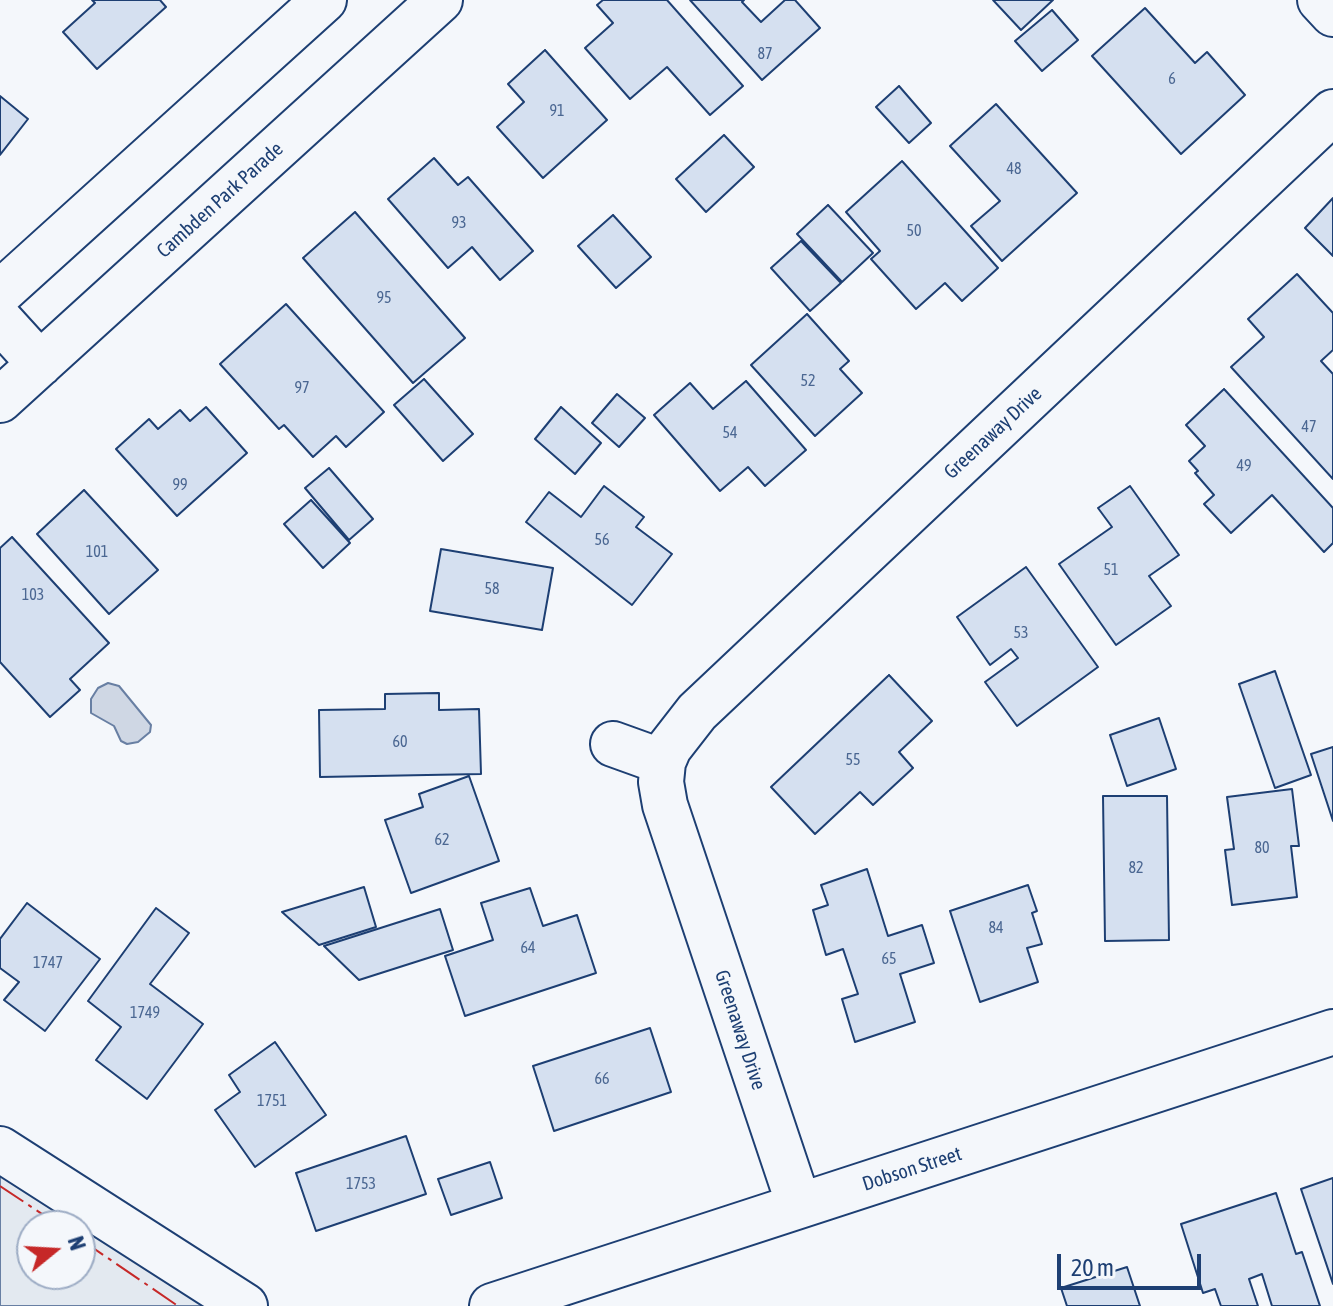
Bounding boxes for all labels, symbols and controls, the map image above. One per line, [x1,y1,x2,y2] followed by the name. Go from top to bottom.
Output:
[757,44,773,64] house number: 87
[1168,69,1176,89] house number: 6
[549,101,565,121] house number: 91
[152,137,288,263] street label: Cambden Park Parade
[1006,159,1022,179] house number: 48
[451,213,467,233] house number: 93
[906,221,922,241] house number: 50
[376,288,392,308] house number: 95
[800,371,816,391] house number: 52
[294,378,310,398] house number: 97
[939,382,1047,484] street label: Greenaway Drive
[1301,417,1317,437] house number: 47
[722,423,738,443] house number: 54
[1236,456,1252,476] house number: 49
[172,475,188,495] house number: 99
[594,530,610,550] house number: 56
[86,542,108,562] house number: 101
[1103,560,1119,580] house number: 51
[484,579,500,599] house number: 58
[22,585,44,605] house number: 103
[1013,623,1029,643] house number: 53
[392,732,408,752] house number: 60
[845,750,861,770] house number: 55
[434,830,450,850] house number: 62
[1254,838,1270,858] house number: 80
[1128,858,1144,878] house number: 82
[988,918,1004,938] house number: 84
[520,938,536,958] house number: 64
[881,949,897,969] house number: 65
[33,953,63,973] house number: 1747
[709,967,771,1093] street label: Greenaway Drive
[130,1003,160,1023] house number: 1749
[594,1069,610,1089] house number: 66
[257,1091,287,1111] house number: 1751
[859,1142,965,1196] street label: Dobson Street
[346,1174,376,1194] house number: 1753
[16,1210,96,1290] north arrow
[63,1233,91,1253] text: N
[1061,1238,1205,1288] scale bar
[1071,1254,1114,1281] text: 20 m

